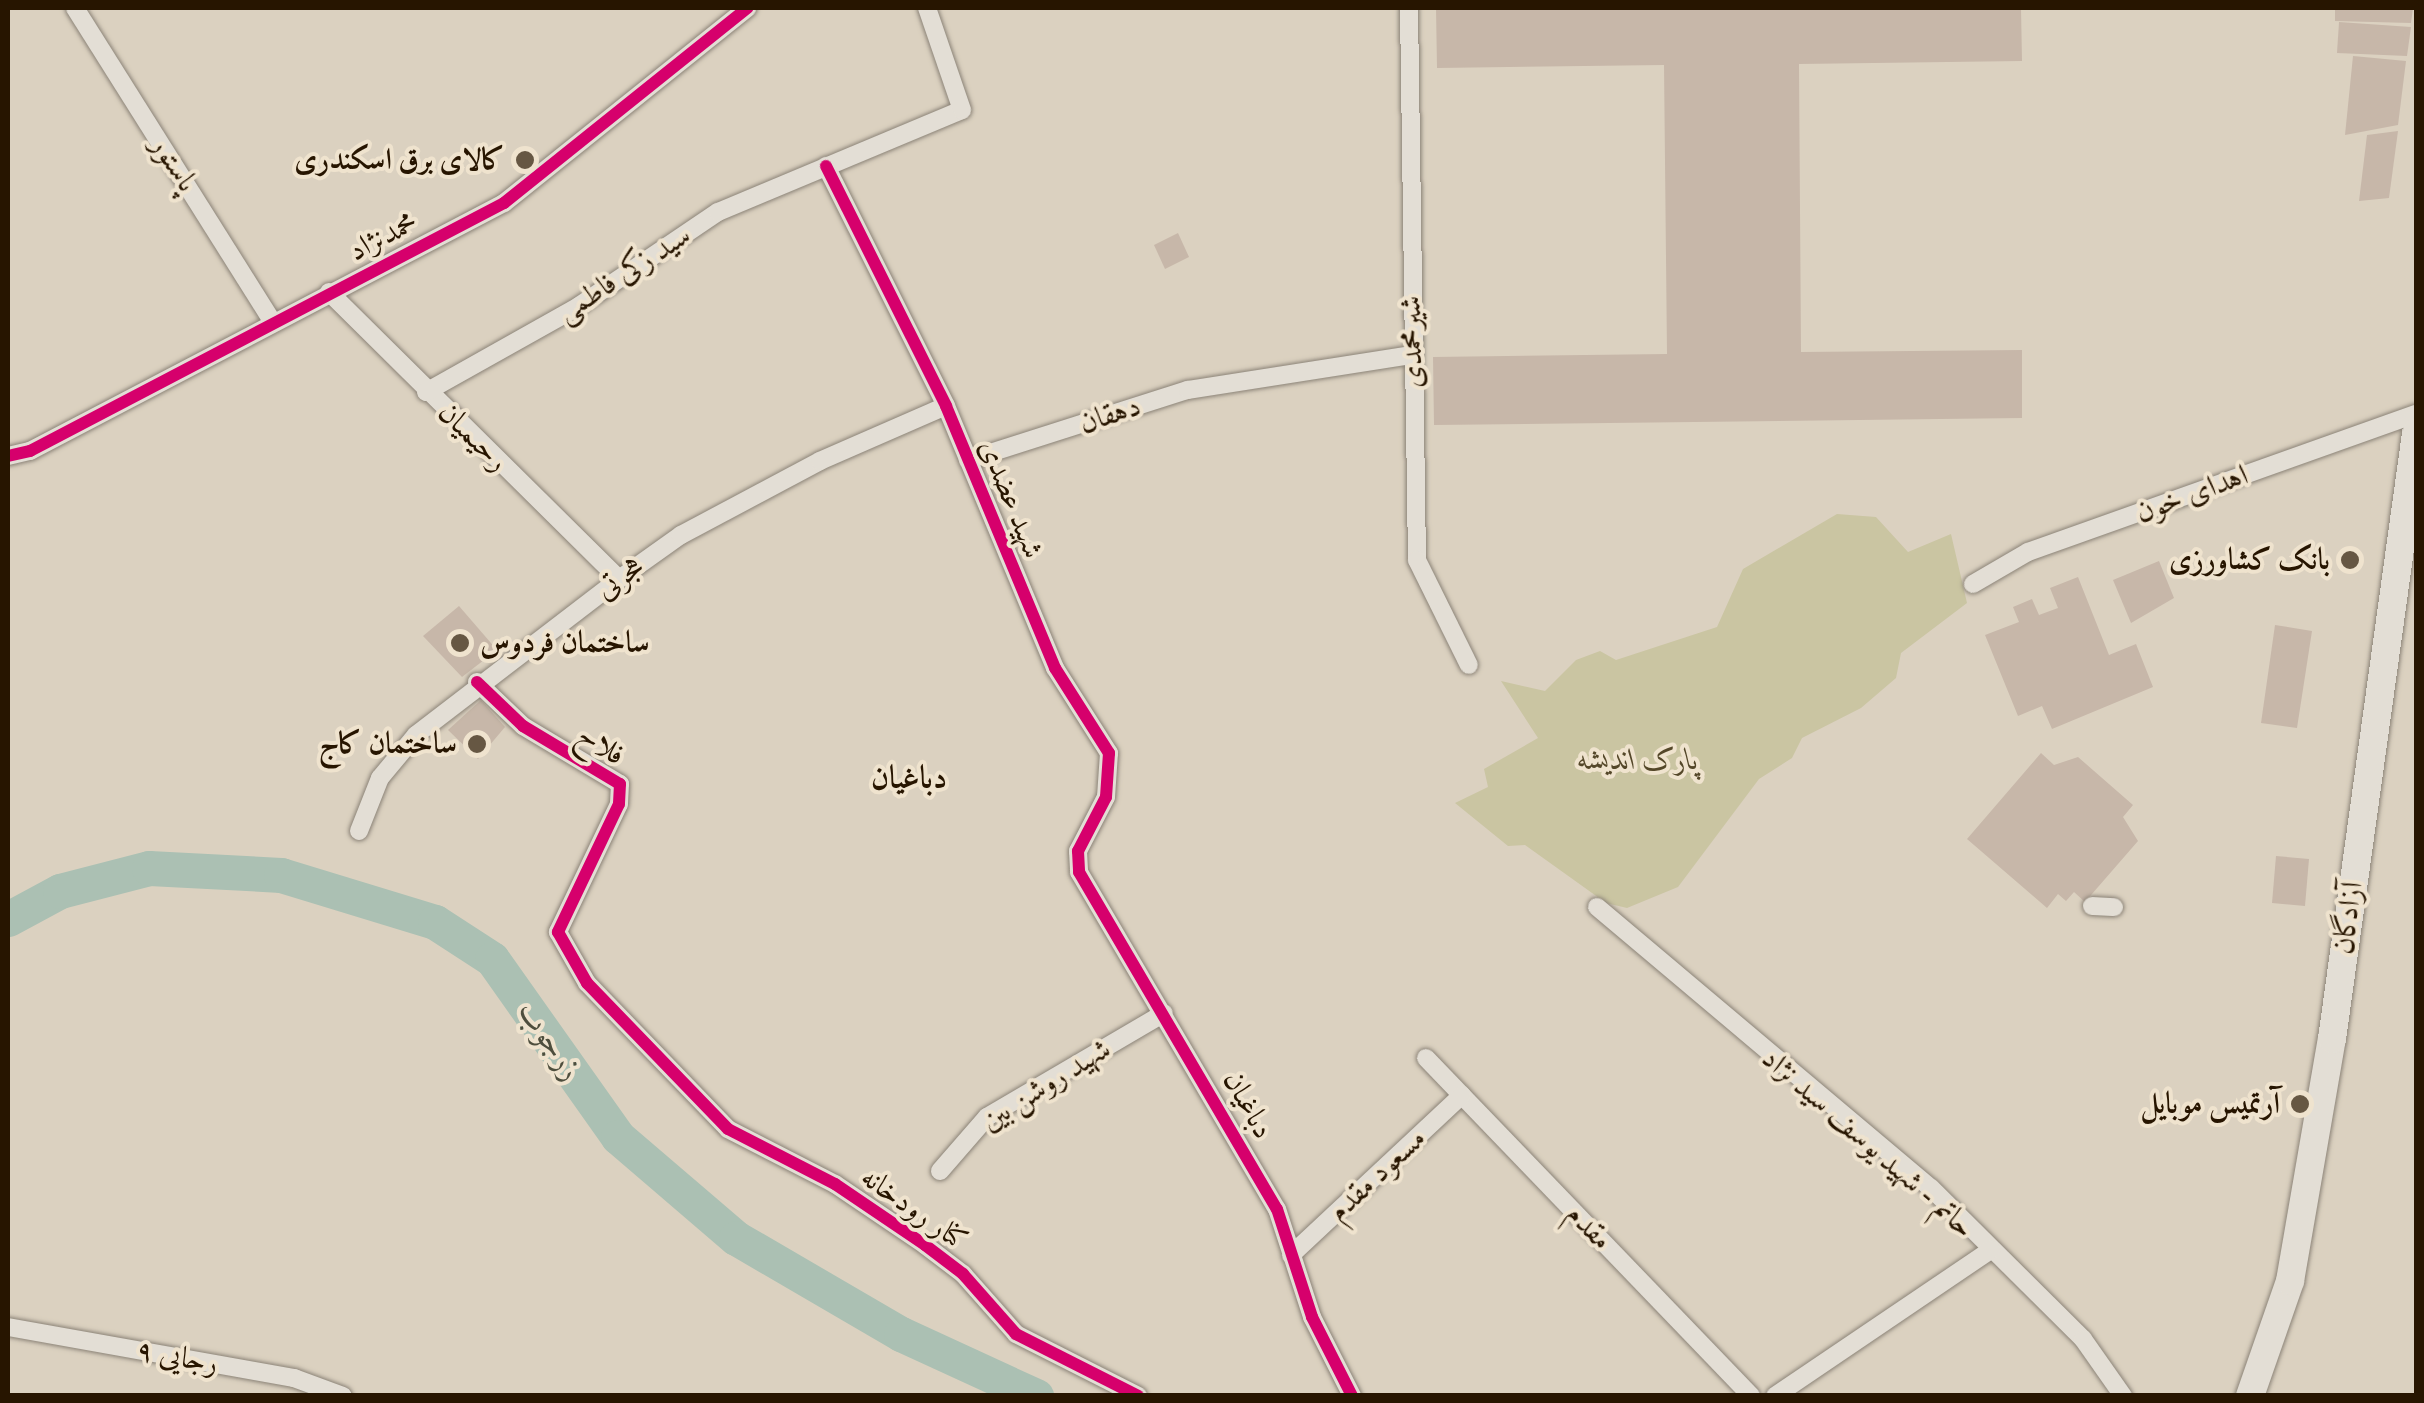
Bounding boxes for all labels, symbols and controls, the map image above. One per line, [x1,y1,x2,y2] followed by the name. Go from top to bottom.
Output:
[143,129,205,199] street label: پاستور
[294,142,505,178] place label: کالای برق اسکندری
[514,149,536,171] marker: کالای برق اسکندری
[343,205,423,269] street label: محمدنژاد
[550,217,698,331] street label: سید زکی فاطمی
[1393,295,1431,389] street label: شیرمحمدی
[1075,388,1145,442] street label: دهقان
[430,395,516,479] street label: رحیمیان
[971,434,1051,564] street label: شهید عضدی
[2131,457,2253,531] street label: اهدای خون
[2169,542,2330,578] place label: بانک کشاورزی
[588,548,652,608] street label: هجرتی
[2339,549,2361,571] marker: بانک کشاورزی
[480,625,650,661] place label: ساختمان فردوس
[449,632,471,654] marker: ساختمان فردوس
[570,716,632,774] street label: فلاح
[319,726,457,762] place label: ساختمان کاج
[466,733,488,755] marker: ساختمان کاج
[1577,742,1699,778] park label: پارک اندیشه
[871,759,947,797] district label: دباغیان
[2325,879,2371,957] street label: آزادگان
[509,994,591,1088] water label: زرجوب
[974,1031,1118,1139] street label: شهید روشن بین
[1754,1041,1982,1245] street label: حاتم - شهید یوسف سید نژاد
[1215,1065,1281,1145] street label: دباغیان
[2140,1086,2280,1122] place label: آرتمیس موبایل
[2289,1093,2311,1115] marker: آرتمیس موبایل
[1321,1121,1433,1229] street label: مسعود مقدم
[854,1159,974,1259] street label: کنار رودخانه
[1558,1196,1620,1258] street label: مقدم
[133,1332,221,1382] street label: رجایی ۹

